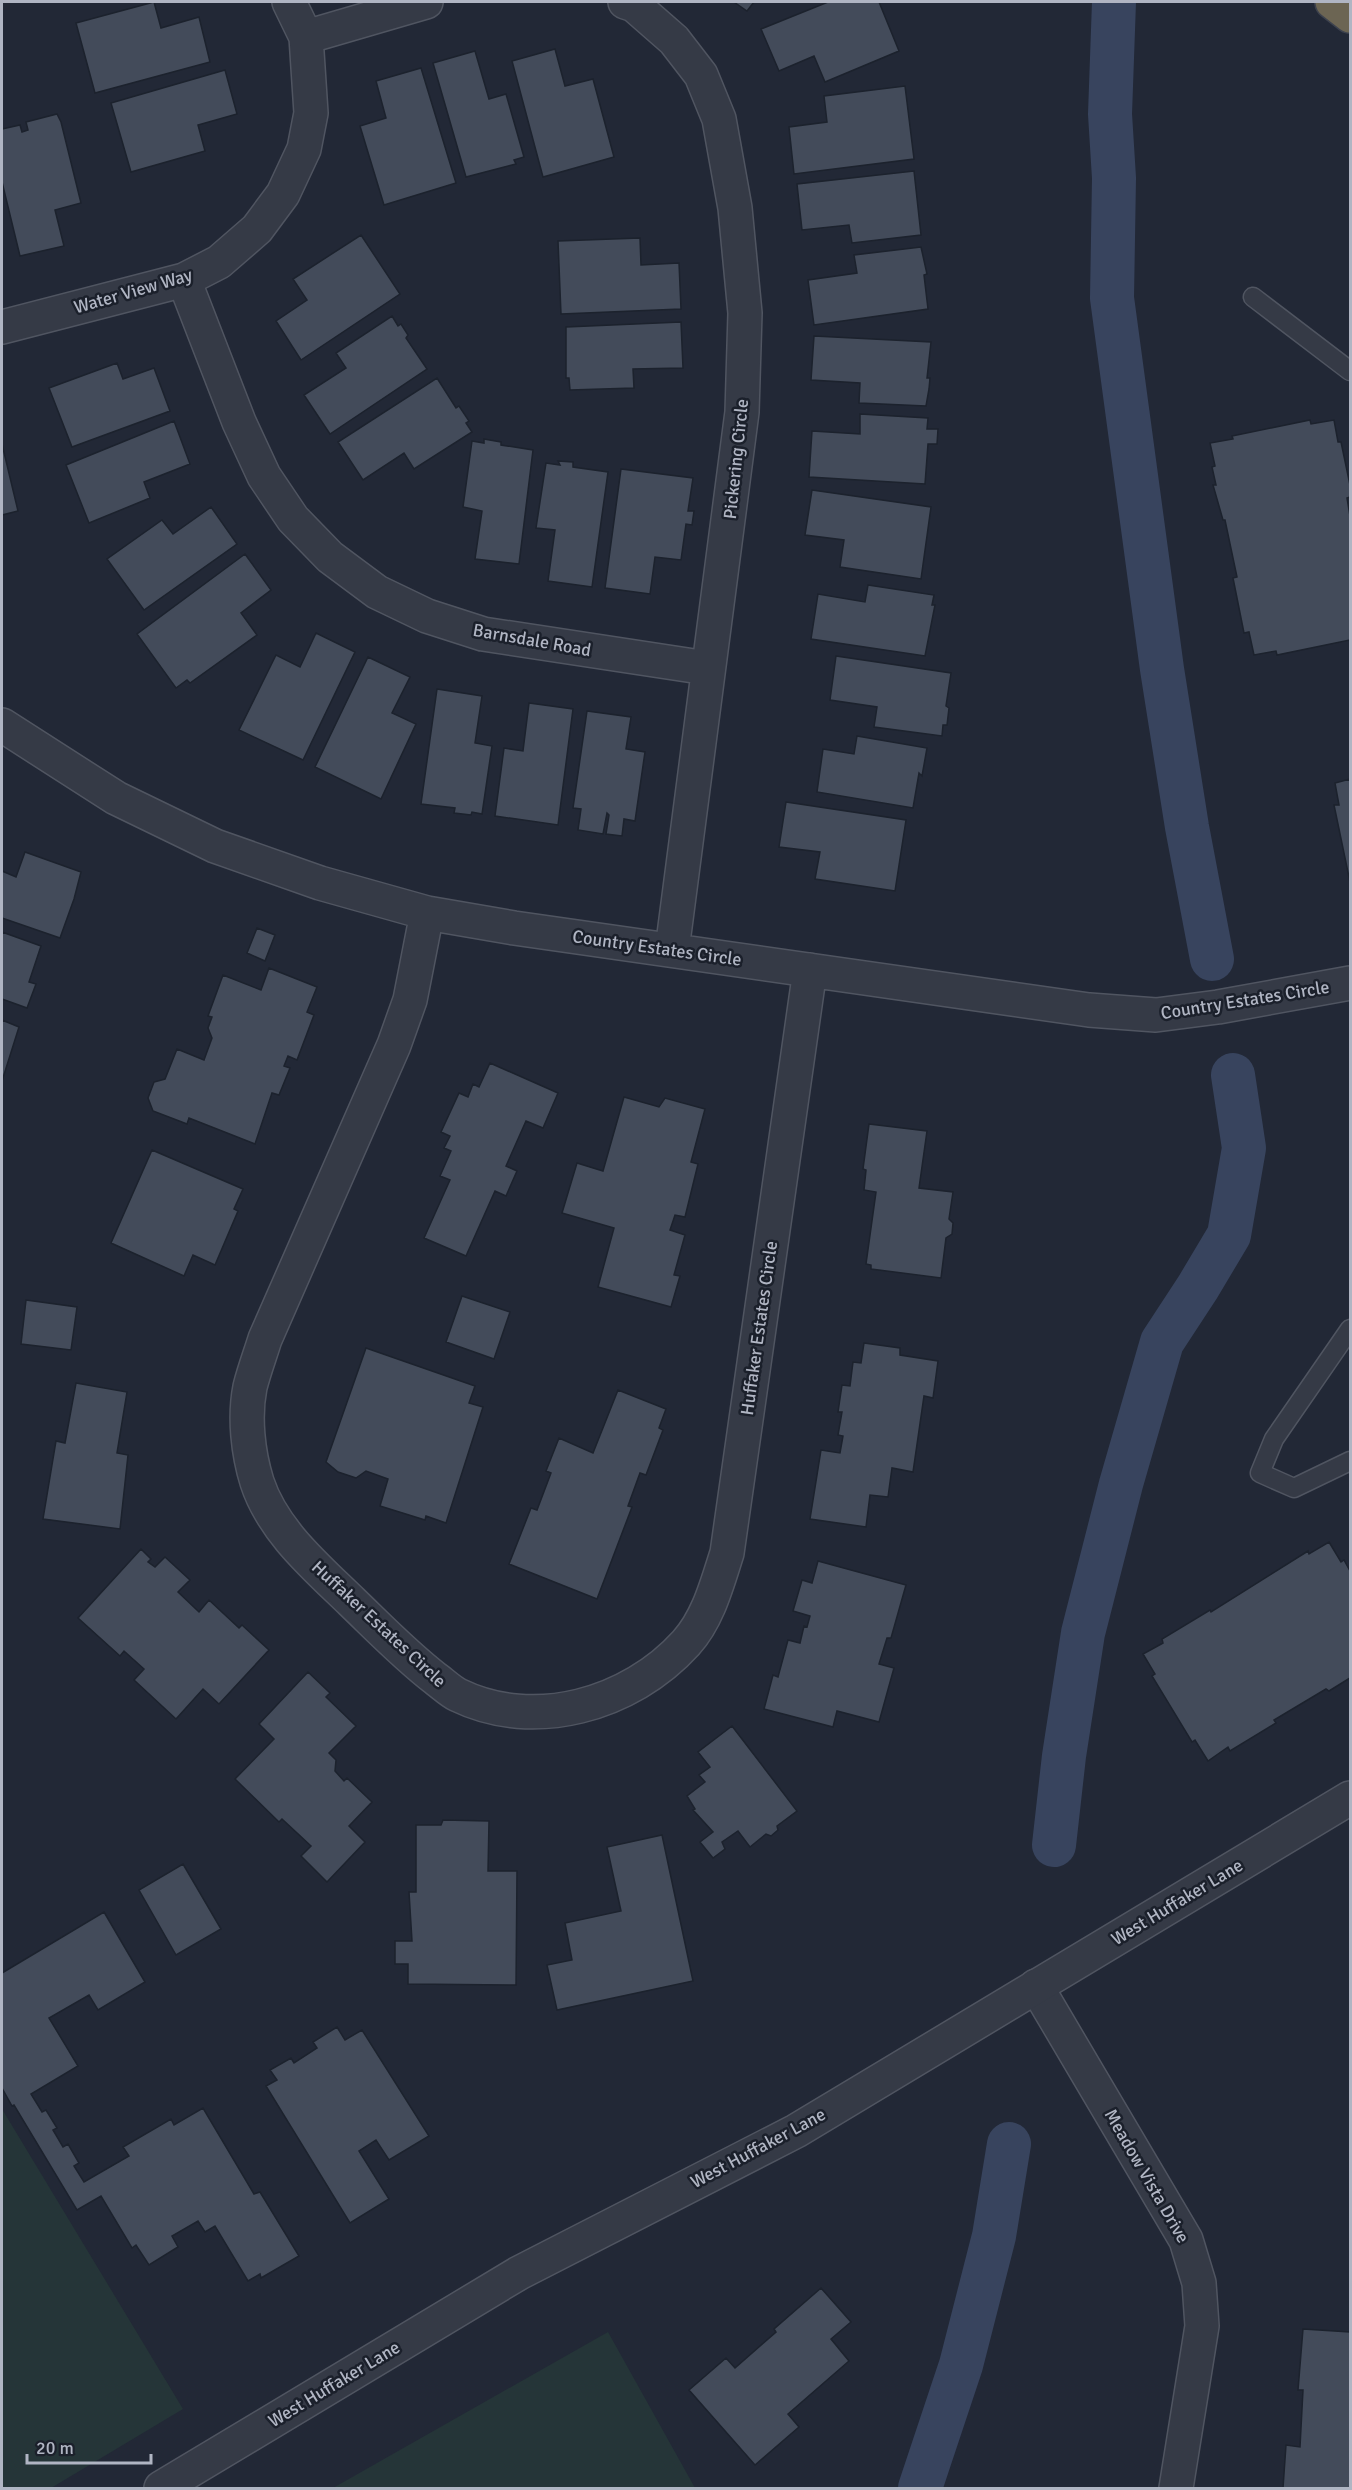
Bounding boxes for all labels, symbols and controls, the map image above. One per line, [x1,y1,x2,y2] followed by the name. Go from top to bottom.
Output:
[71,263,195,318] street label: Water View Way
[719,398,753,520] street label: Pickering Circle
[471,619,593,661] street label: Barnsdale Road
[571,925,743,971] street label: Country Estates Circle
[1159,976,1331,1024] street label: Country Estates Circle
[736,1239,782,1417] street label: Huffaker Estates Circle
[307,1556,451,1692] street label: Huffaker Estates Circle
[1107,1854,1247,1950] street label: West Huffaker Lane
[687,2103,829,2193] street label: West Huffaker Lane
[1100,2105,1194,2247] street label: Meadow Vista Drive
[264,2336,404,2432] street label: West Huffaker Lane
[27,2427,152,2465] scale bar
[36,2437,74,2459] text: 20 m

